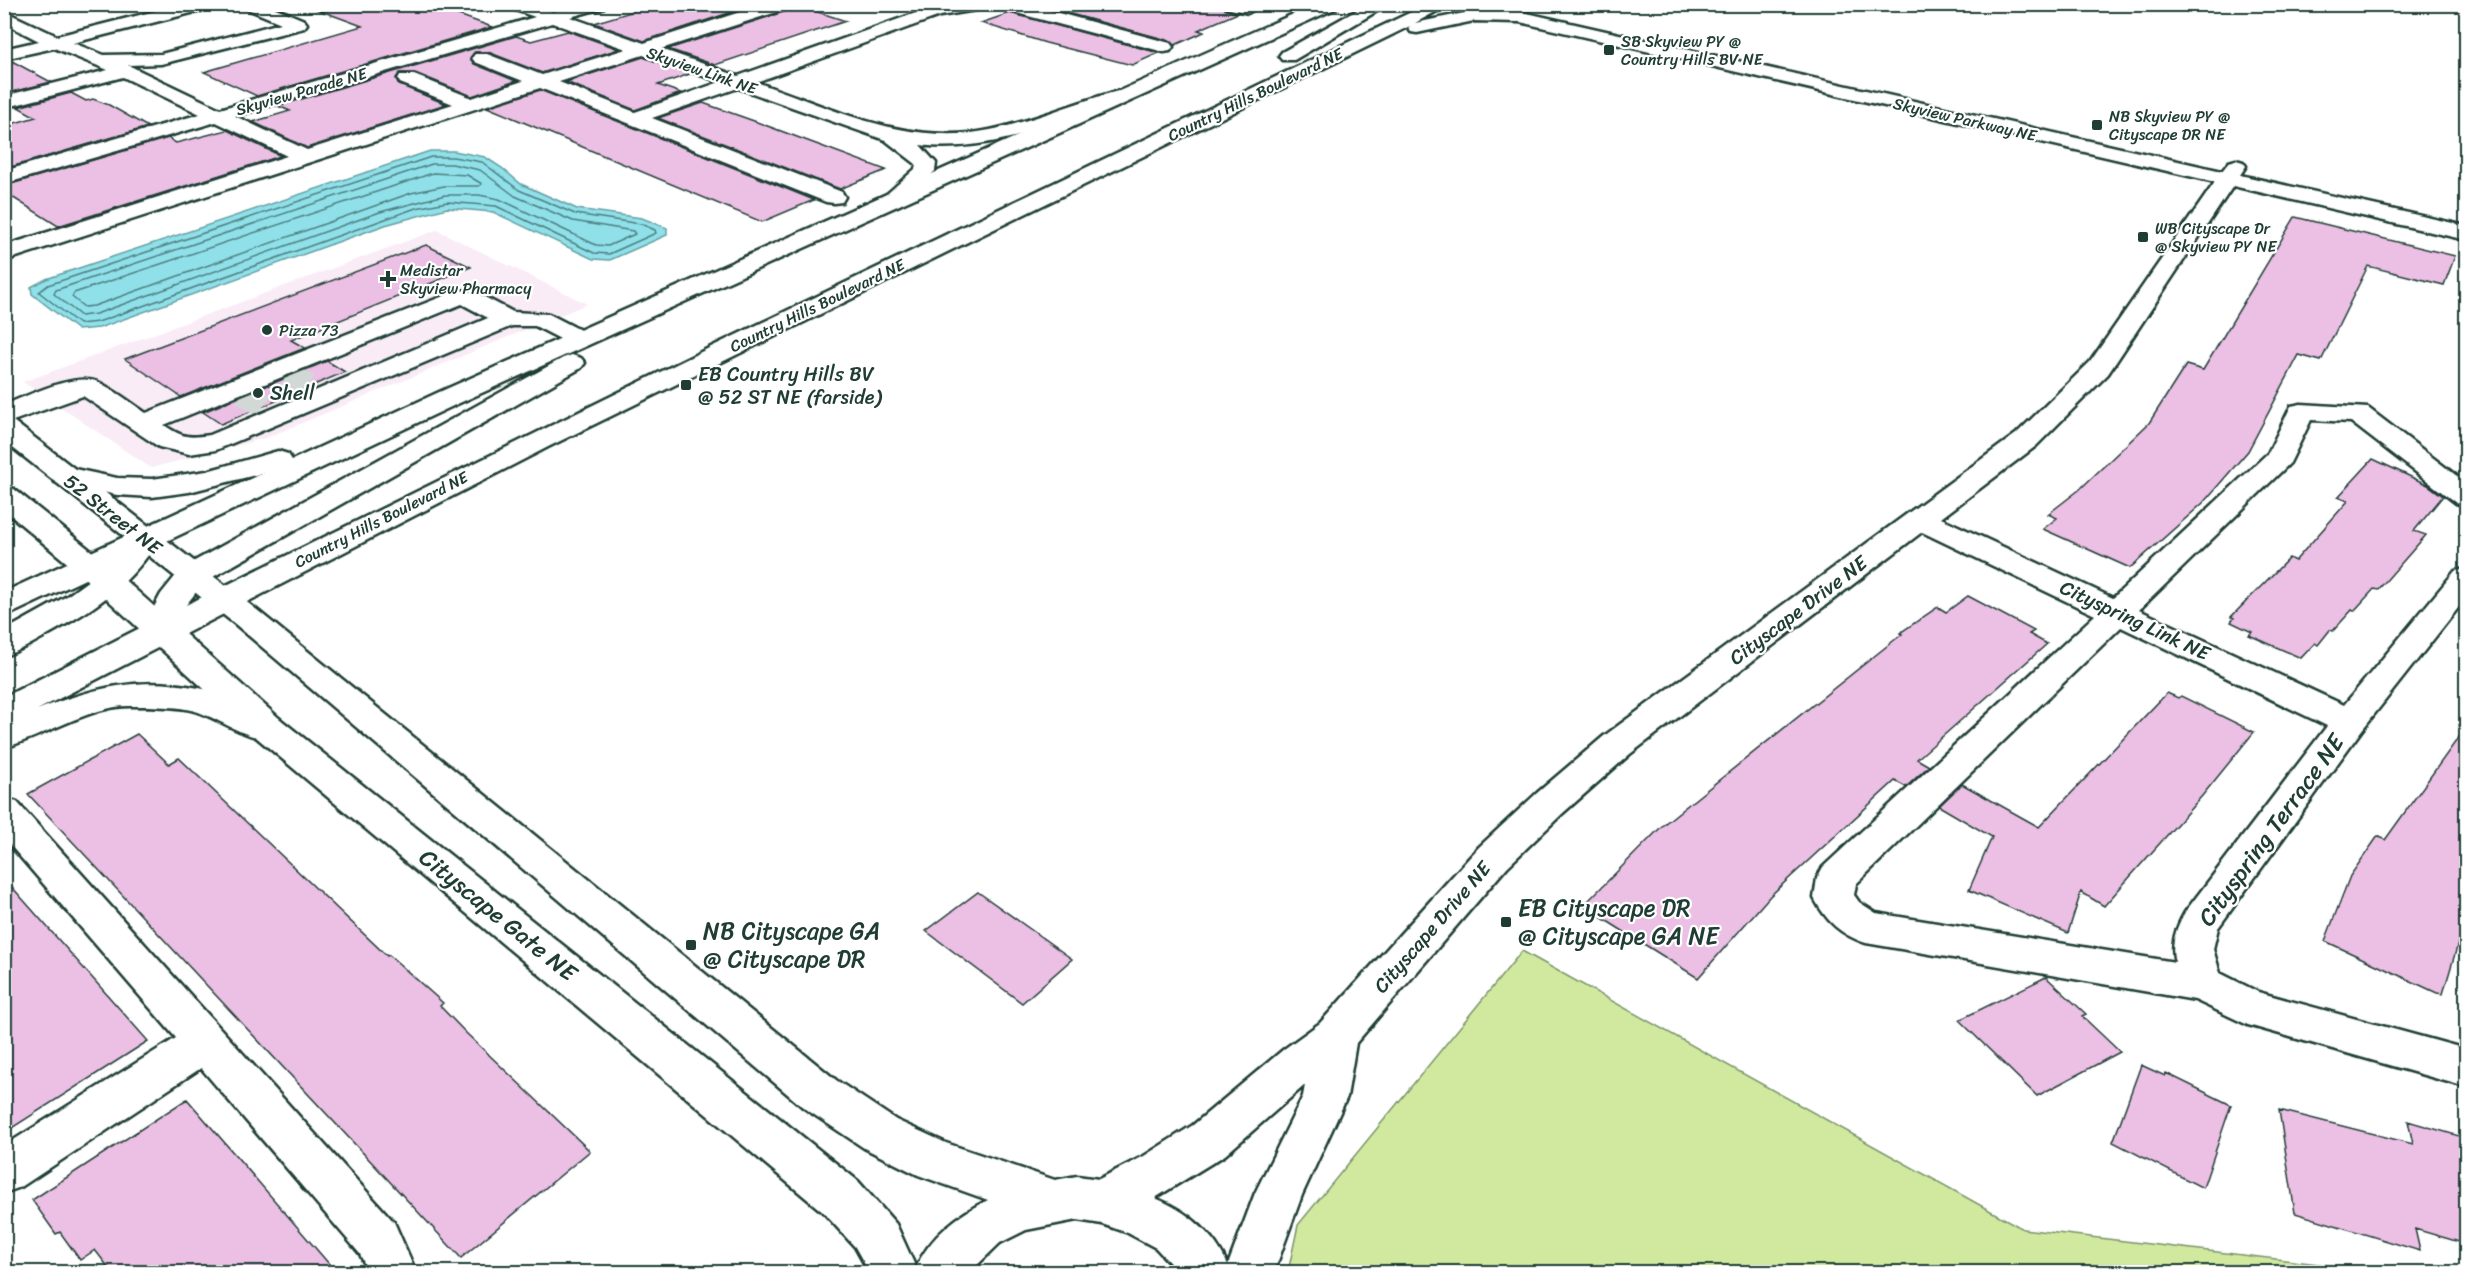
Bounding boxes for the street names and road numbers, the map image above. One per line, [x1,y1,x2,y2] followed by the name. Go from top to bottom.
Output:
[643,38,762,103] street label: Skyview Link NE
[1163,39,1349,150] street label: Country Hills Boulevard NE
[232,59,371,124] street label: Skyview Parade NE
[1890,89,2041,150] street label: Skyview Parkway NE
[725,250,911,361] street label: Country Hills Boulevard NE
[289,462,474,576] street label: Country Hills Boulevard NE
[56,465,171,565] street label: 52 Street NE
[1721,545,1877,674] street label: Cityscape Drive NE
[2054,570,2217,671] street label: Cityspring Link NE
[2186,723,2357,935] street label: Cityspring Terrace NE
[409,838,588,994] street label: Cityscape Gate NE
[1365,852,1501,1002] street label: Cityscape Drive NE

